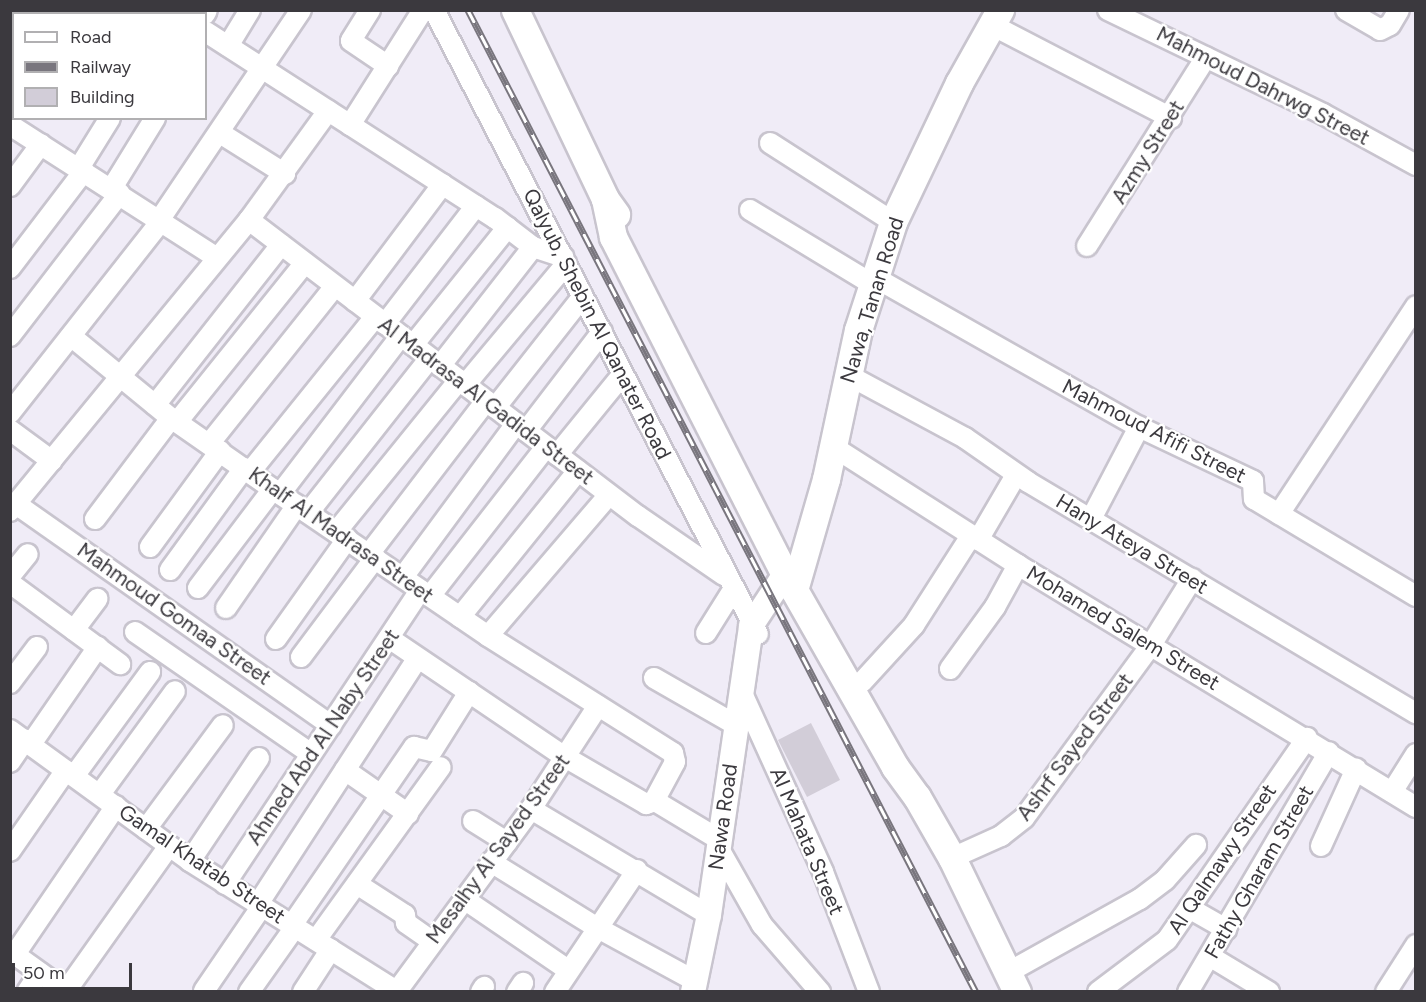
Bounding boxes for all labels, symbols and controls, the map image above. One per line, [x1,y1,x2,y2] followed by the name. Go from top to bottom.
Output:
[12,12,207,120] legend
[1152,21,1374,151] street label: Mahmoud Dahrwg Street
[70,26,111,48] text: Road
[70,56,131,78] text: Railway
[70,86,135,108] text: Building
[1106,96,1190,208] street label: Azmy Street
[518,184,676,464] street label: Qalyub, Shebin Al Qanater Road
[835,214,909,386] street label: Nawa, Tanan Road
[373,312,599,490] street label: Al Madrasa Al Gadida Street
[1058,374,1250,488] street label: Mahmoud Afifi Street
[244,462,438,608] street label: Khalf Al Madrasa Street
[1051,489,1213,599] street label: Hany Ateya Street
[72,537,276,691] street label: Mahmoud Gomaa Street
[1022,560,1224,696] street label: Mohamed Salem Street
[241,624,405,850] street label: Ahmed Abd Al Naby Street
[1011,668,1139,826] street label: Ashrf Sayed Street
[421,749,575,949] street label: Mesalhy Al Sayed Street
[703,762,743,872] street label: Nawa Road
[765,764,849,918] street label: Al Mahata Street
[1162,779,1282,939] street label: Al Qalmawy Street
[1199,781,1319,963] street label: Fathy Gharam Street
[114,799,290,929] street label: Gamal Khatab Street
[15,951,135,989] scale bar
[23,962,65,984] text: 50 m

